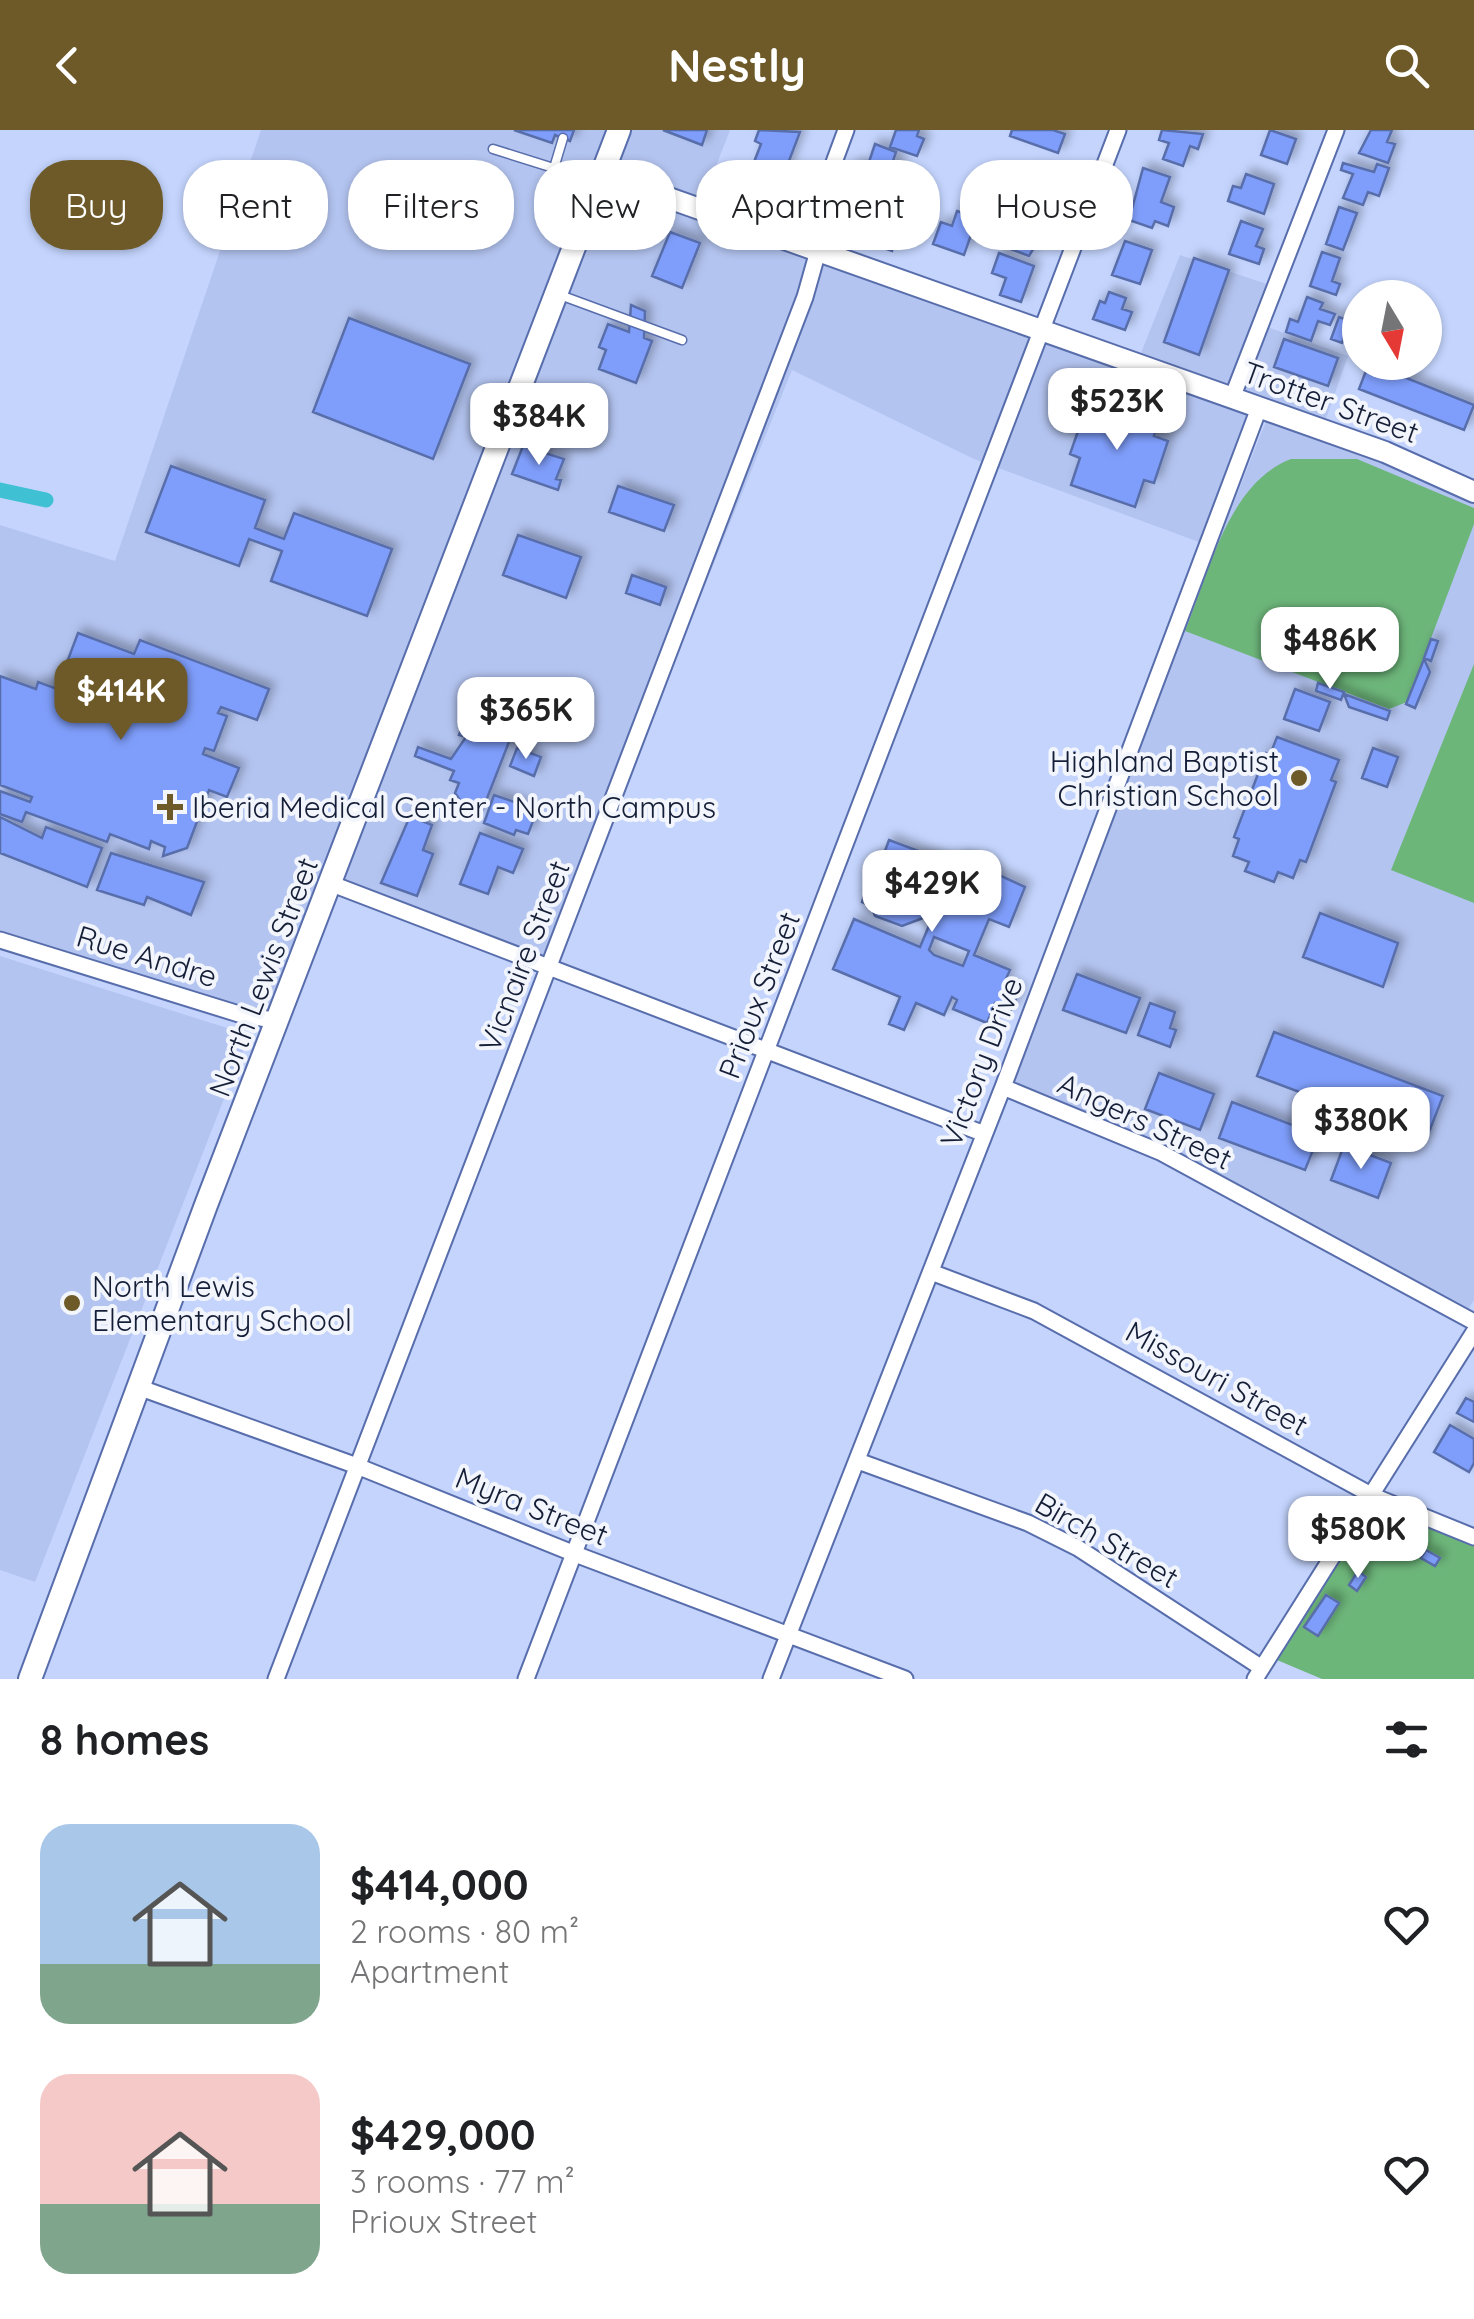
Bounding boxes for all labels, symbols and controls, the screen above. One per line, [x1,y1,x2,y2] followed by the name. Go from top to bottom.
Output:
[668,37,806,93] text: Nestly
[40,38,95,93] icon: back
[1379,38,1434,93] icon: search
[30,160,163,250] chip: Buy
[183,160,328,250] chip: Rent
[348,160,514,250] chip: Filters
[534,160,676,250] chip: New
[696,160,940,250] chip: Apartment
[960,160,1133,250] chip: House
[1342,280,1442,380] north arrow
[1342,280,1442,380] map controls
[1238,353,1424,451] street label: Trotter Street
[1047,368,1187,453] pin: $523K
[1070,380,1164,420] text: $523K
[469,383,609,468] pin: $384K
[492,395,586,435] text: $384K
[1260,607,1400,692] pin: $486K
[1283,619,1377,659] text: $486K
[51,658,191,743] pin: $414K
[76,670,166,710] text: $414K
[456,677,596,762] pin: $365K
[479,689,573,729] text: $365K
[1050,742,1279,814] place label: Highland Baptist Christian School
[1288,767,1310,789] marker: Highland Baptist Christian School
[192,788,716,826] place label: Iberia Medical Center - North Campus
[157,794,183,820] marker: Iberia Medical Center - North Campus
[862,850,1002,935] pin: $429K
[200,852,326,1102] street label: North Lewis Street
[470,855,578,1057] street label: Vicnaire Street
[884,862,980,902] text: $429K
[710,906,808,1084] street label: Prioux Street
[72,917,222,995] street label: Rue Andre
[931,972,1031,1152] street label: Victory Drive
[1052,1064,1238,1178] street label: Angers Street
[1291,1087,1431,1172] pin: $380K
[1314,1099,1408,1139] text: $380K
[92,1267,352,1339] place label: North Lewis Elementary School
[61,1292,83,1314] marker: North Lewis Elementary School
[1119,1312,1315,1444] street label: Missouri Street
[450,1458,614,1554] street label: Myra Street
[1028,1484,1186,1596] street label: Birch Street
[1288,1496,1428,1581] pin: $580K
[1310,1508,1406,1548] text: $580K
[1379,1712,1434,1767] icon: filters
[40,1713,209,1766] text: 8 homes
[350,1858,528,1911] text: $414,000
[120,1864,240,1984] icon: home
[1379,1897,1434,1952] icon: heart
[350,1911,579,1951] text: 2 rooms · 80 m²
[350,1951,509,1991] text: Apartment
[350,2108,536,2161] text: $429,000
[120,2114,240,2234] icon: home
[1379,2147,1434,2202] icon: heart
[350,2161,575,2201] text: 3 rooms · 77 m²
[350,2201,537,2241] text: Prioux Street

